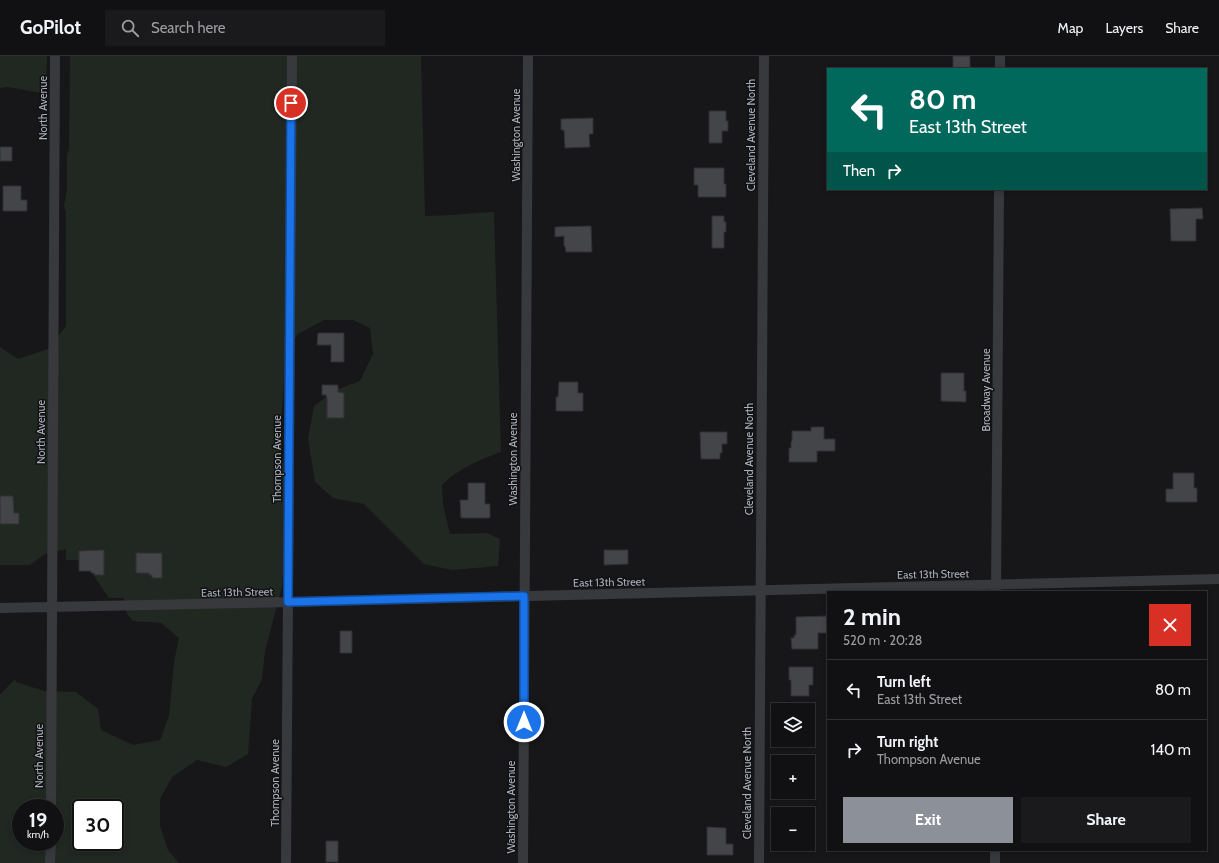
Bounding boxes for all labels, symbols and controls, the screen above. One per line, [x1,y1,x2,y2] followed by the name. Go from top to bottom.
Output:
[105,10,385,46] search box
[20,16,81,39] text: GoPilot
[119,17,141,39] icon: search
[151,19,225,37] text: Search here
[1058,19,1083,37] text: Map
[1105,19,1143,37] text: Layers
[1165,19,1199,37] text: Share
[36,76,50,140] street label: North Avenue
[744,79,758,191] street label: Cleveland Avenue North
[909,82,976,116] text: 80 m
[843,84,895,136] icon: left
[274,86,308,120] pin
[509,88,523,181] street label: Washington Avenue
[280,92,302,114] icon: arrive
[909,116,1027,138] text: East 13th Street
[883,160,905,182] icon: right
[843,162,875,180] text: Then
[979,348,993,432] street label: Broadway Avenue
[34,400,48,464] street label: North Avenue
[742,403,756,515] street label: Cleveland Avenue North
[506,412,520,505] street label: Washington Avenue
[270,415,284,503] street label: Thompson Avenue
[897,566,969,582] street label: East 13th Street
[573,574,645,590] street label: East 13th Street
[201,584,273,600] street label: East 13th Street
[843,602,901,631] text: 2 min
[1149,604,1191,646] button: close
[843,632,922,648] text: 520 m · 20:28
[877,673,931,691] text: Turn left
[843,679,865,701] icon: left
[1155,681,1191,699] text: 80 m
[877,691,962,707] text: East 13th Street
[503,701,545,743] position arrow
[771,703,815,851] map controls
[771,703,815,747] button: layers
[32,724,46,788] street label: North Avenue
[740,727,754,839] street label: Cleveland Avenue North
[877,733,938,751] text: Turn right
[268,739,282,827] street label: Thompson Avenue
[843,739,865,761] icon: right
[1150,741,1191,759] text: 140 m
[877,751,981,767] text: Thompson Avenue
[771,755,815,799] button: +
[504,760,518,853] street label: Washington Avenue
[843,797,1013,843] button: Exit
[1021,797,1191,843] button: Share
[72,799,124,851] speed limit sign: 30
[771,807,815,851] button: −
[29,808,47,832] text: 19
[27,828,49,841] text: km/h

